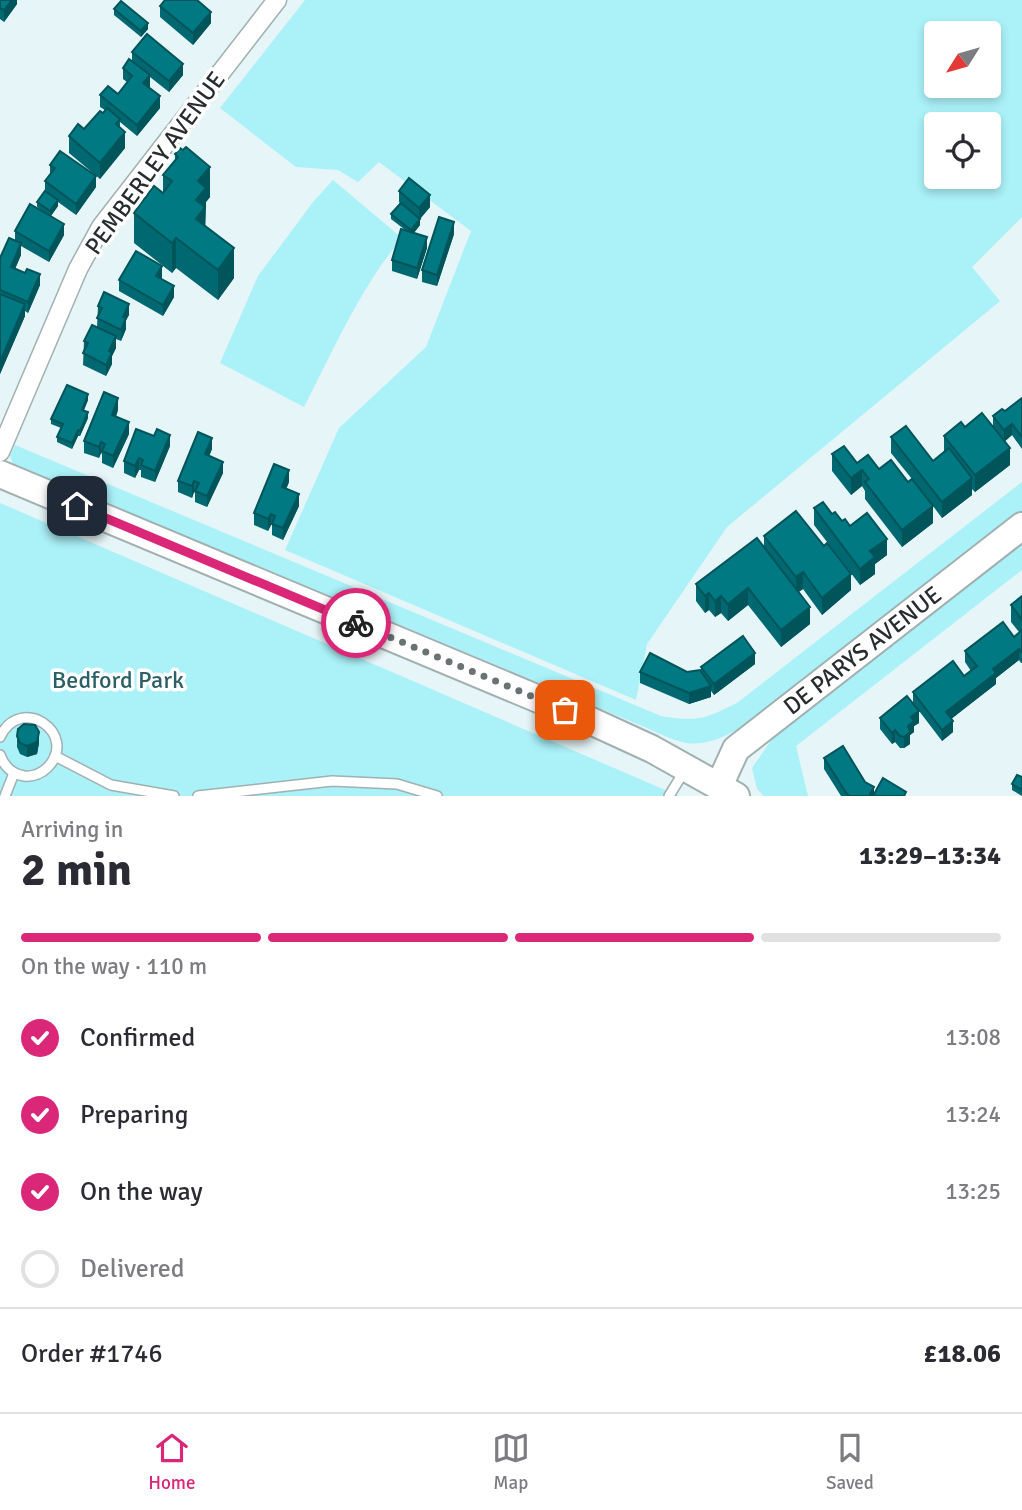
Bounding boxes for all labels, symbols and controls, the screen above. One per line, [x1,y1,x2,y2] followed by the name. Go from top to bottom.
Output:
[924,21,1001,98] north arrow
[924,21,1001,189] map controls
[78,66,232,260] street label: PEMBERLEY AVENUE
[924,112,1001,189] button: locate
[47,476,107,536] pin
[58,487,96,525] icon: home
[777,580,947,721] street label: DE PARYS AVENUE
[321,588,391,658] courier
[337,604,375,642] icon: bike
[52,665,184,695] park label: Bedford Park
[535,680,595,740] pin
[546,691,584,729] icon: bag
[21,815,123,844] text: Arriving in
[859,840,1001,872] text: 13:29–13:34
[21,842,132,898] text: 2 min
[21,952,207,981] text: On the way · 110 m
[21,1019,59,1057] icon: check
[80,1022,195,1054] text: Confirmed
[945,1023,1001,1052] text: 13:08
[21,1096,59,1134] icon: check
[80,1099,188,1131] text: Preparing
[945,1100,1001,1129] text: 13:24
[21,1173,59,1211] icon: check
[80,1176,203,1208] text: On the way
[945,1177,1001,1206] text: 13:25
[80,1253,185,1285] text: Delivered
[21,1338,162,1370] text: Order #1746
[923,1338,1001,1370] text: £18.06
[148,1429,195,1495] tab: Home
[492,1429,530,1495] tab: Map
[826,1429,874,1495] tab: Saved

